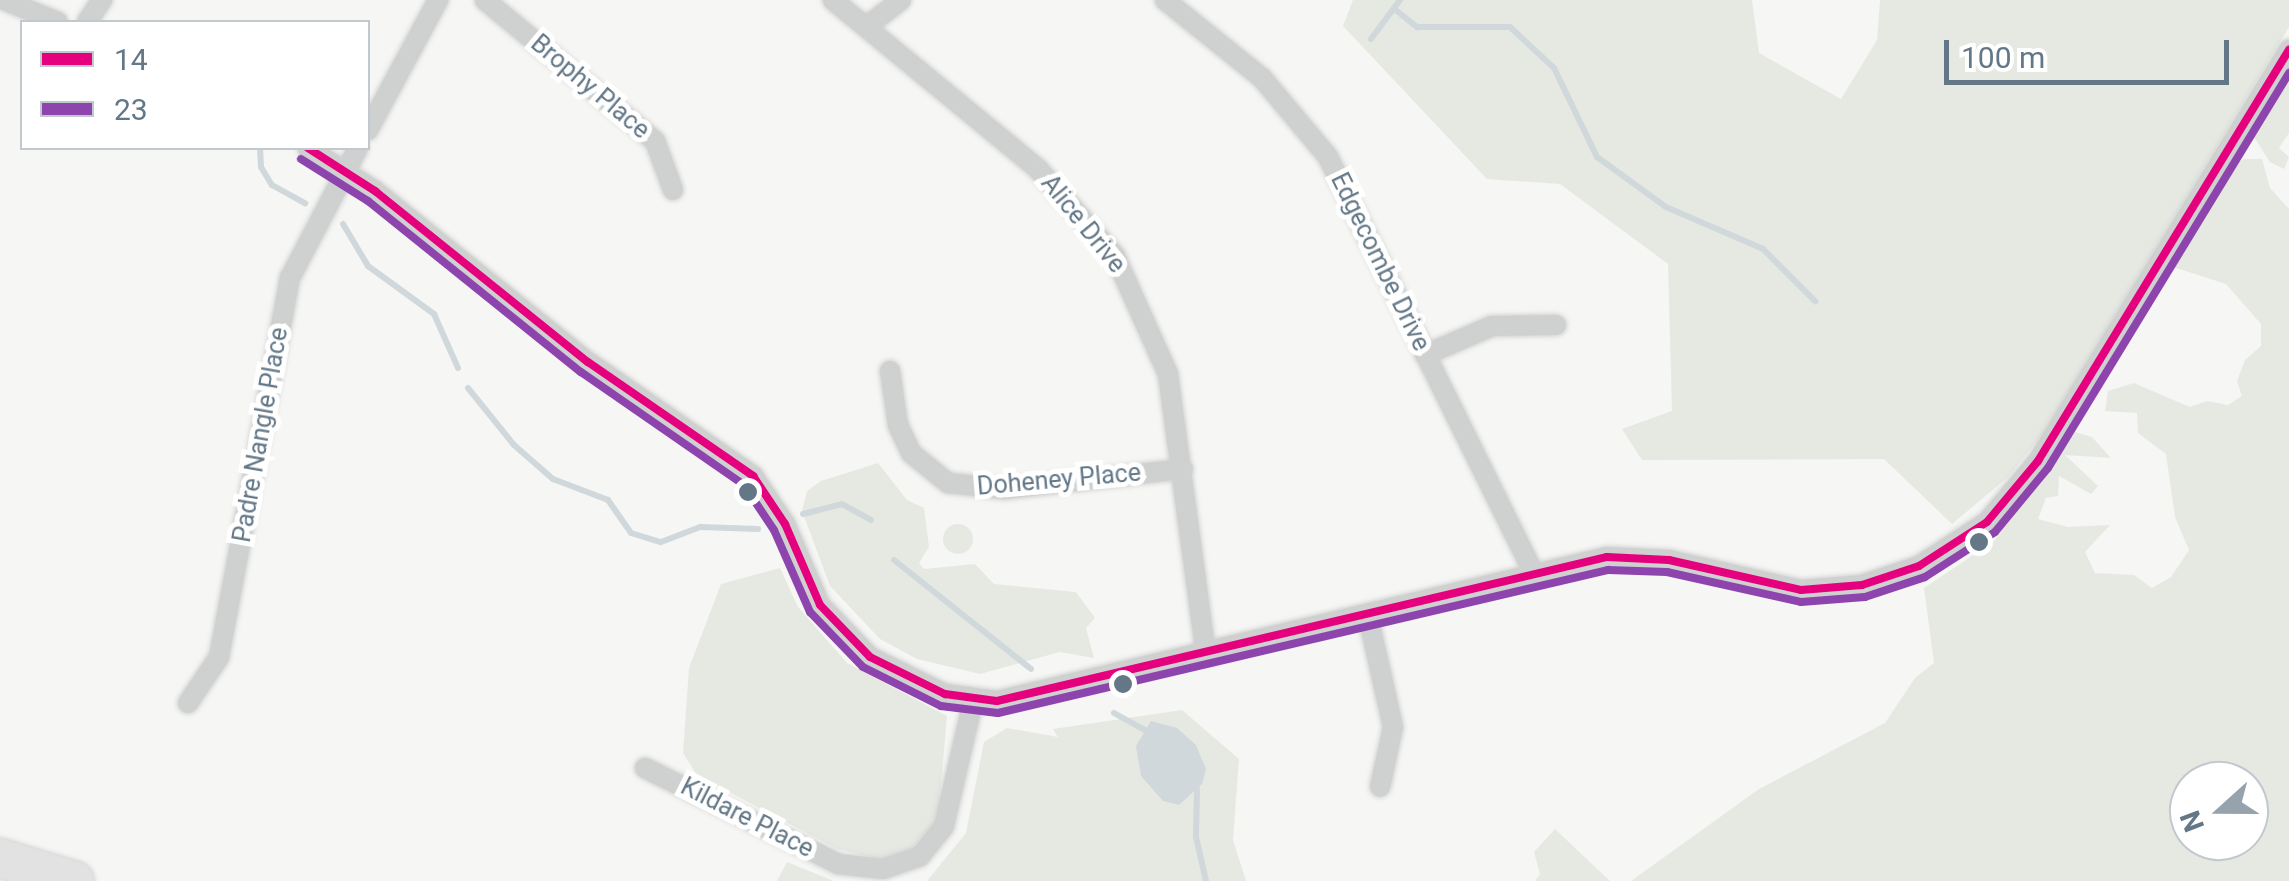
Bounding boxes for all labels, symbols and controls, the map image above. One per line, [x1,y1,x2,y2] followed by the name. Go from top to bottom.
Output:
[20,20,370,150] legend
[1949,20,2234,82] scale bar
[525,29,655,145] street label: Brophy Place
[1961,40,2045,75] text: 100 m
[114,42,148,77] text: 14
[114,92,148,127] text: 23
[1324,168,1436,356] street label: Edgecombe Drive
[1034,169,1132,279] street label: Alice Drive
[227,325,295,545] street label: Padre Nangle Place
[976,458,1142,502] street label: Doheney Place
[738,482,758,502] unlabelled marker
[1969,532,1989,552] unlabelled marker
[1113,674,1133,694] unlabelled marker
[2169,761,2269,861] north arrow
[676,772,818,864] street label: Kildare Place
[2173,806,2211,836] text: N

